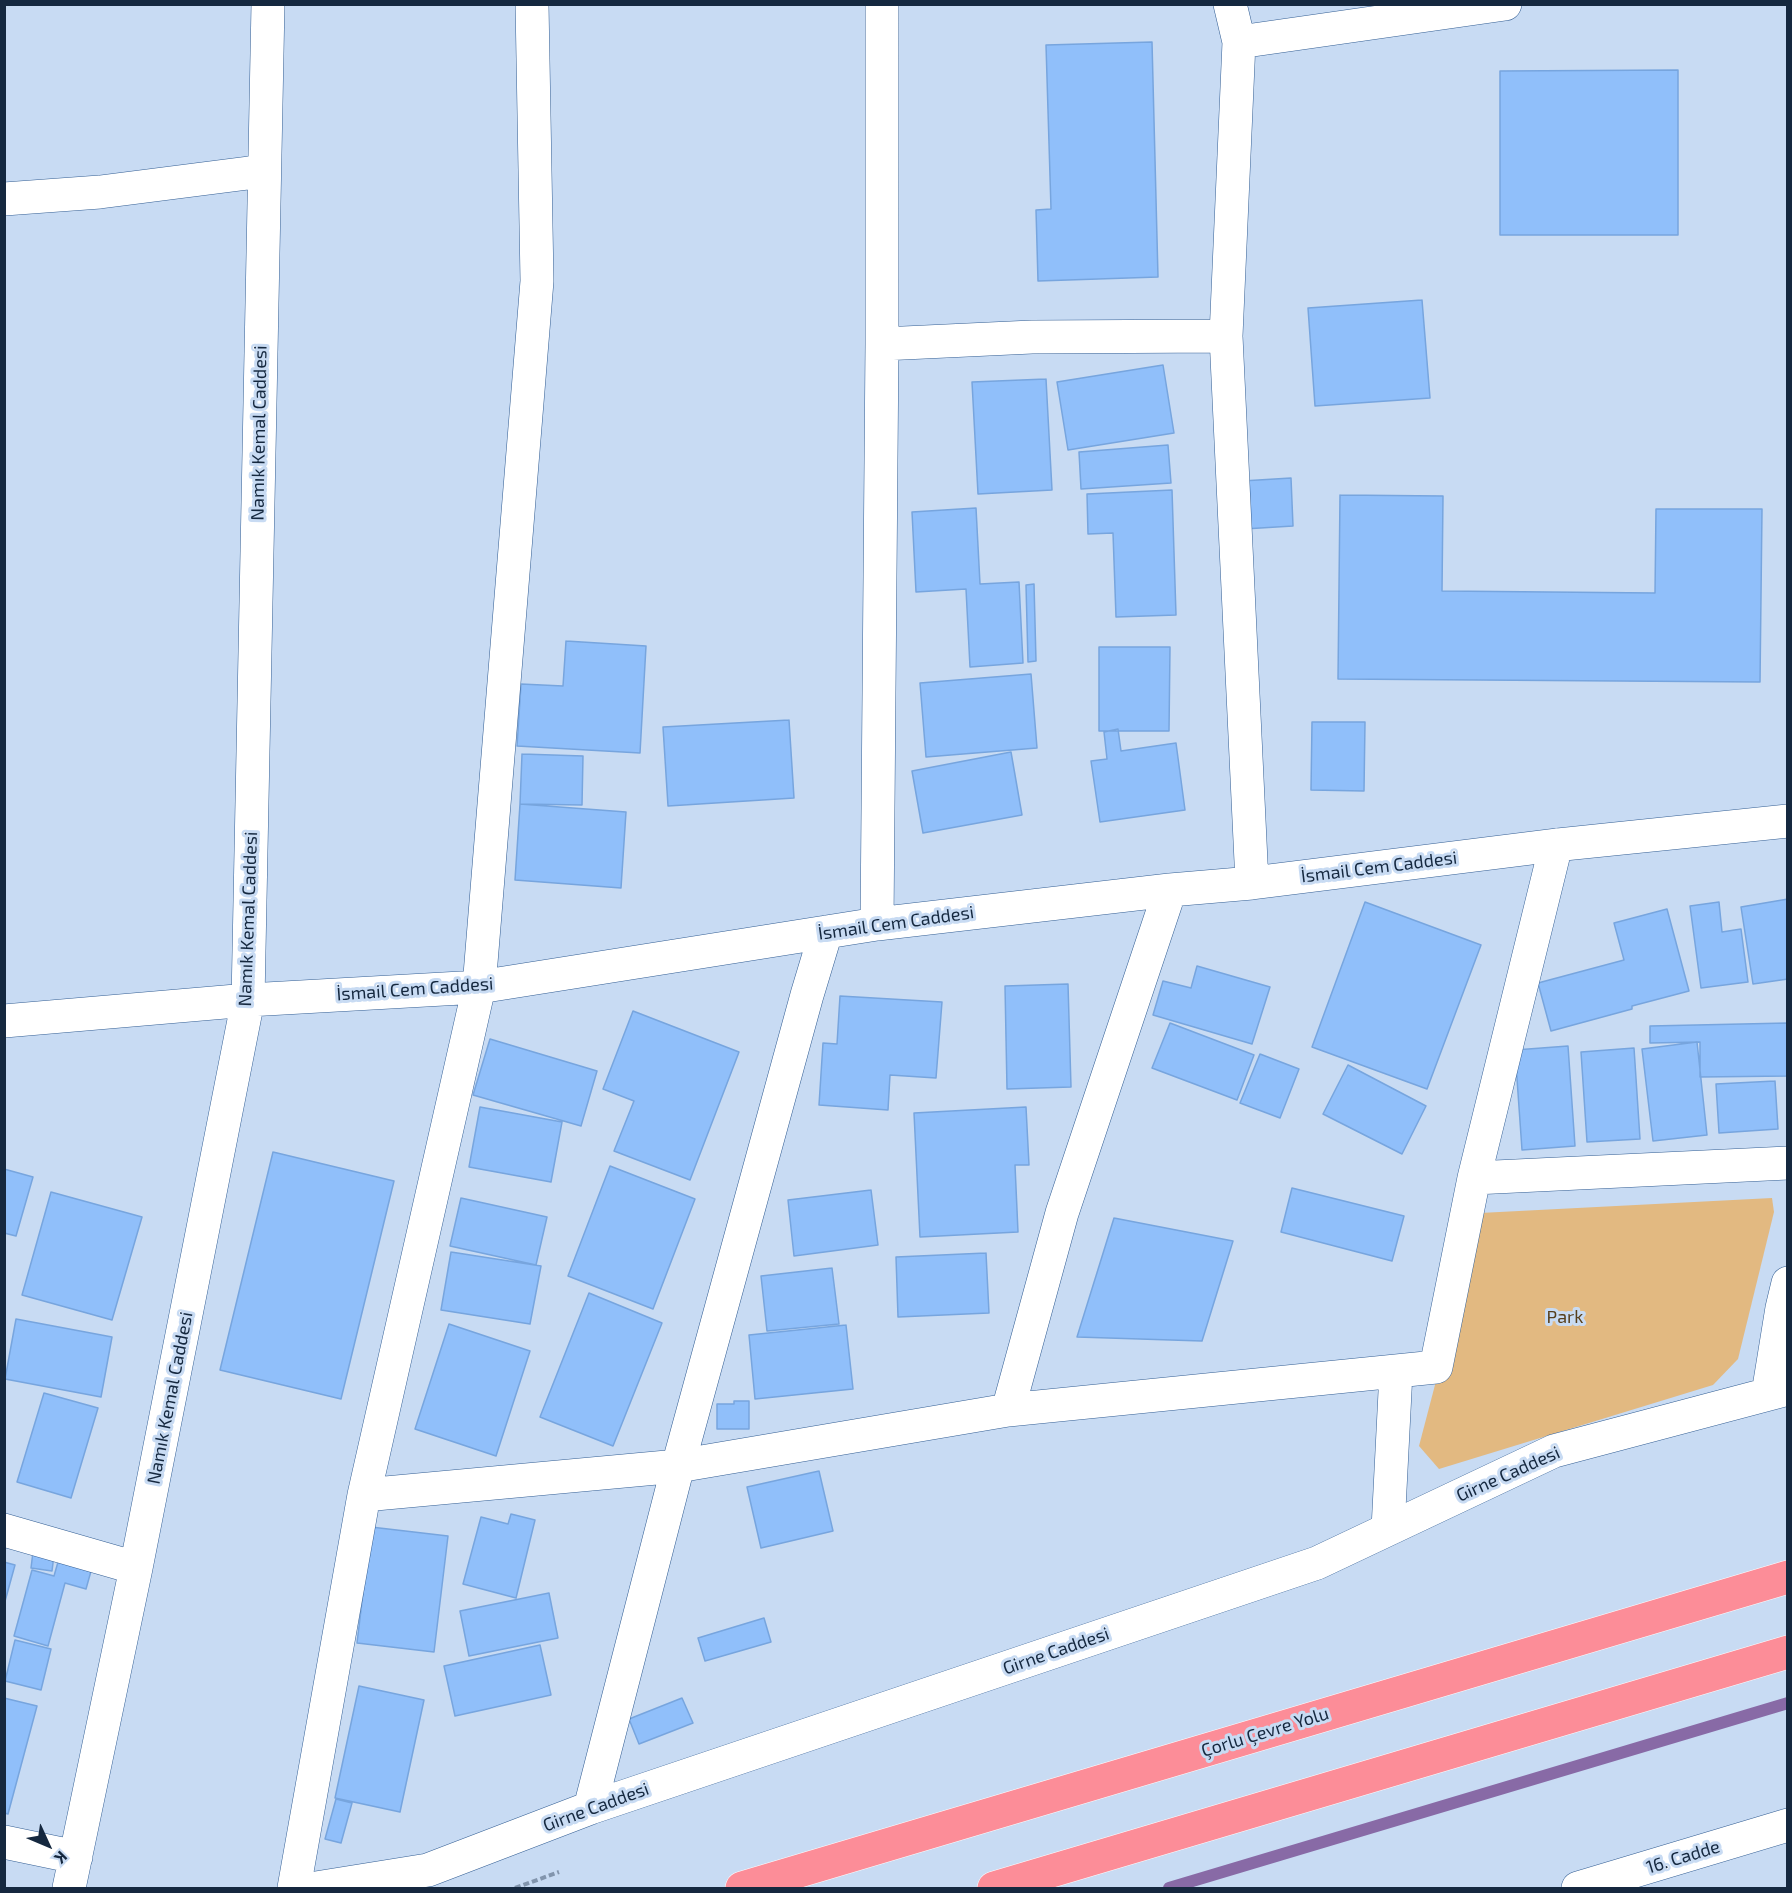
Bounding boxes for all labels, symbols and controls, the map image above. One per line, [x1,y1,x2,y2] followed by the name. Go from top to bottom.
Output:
[247,345,271,521] street label: Namık Kemal Caddesi
[234,831,262,1007] street label: Namık Kemal Caddesi
[1300,847,1458,887] street label: İsmail Cem Caddesi
[817,901,975,945] street label: İsmail Cem Caddesi
[336,973,494,1005] street label: İsmail Cem Caddesi
[1547,1306,1583,1328] park label: Park
[143,1310,197,1486] street label: Namık Kemal Caddesi
[1453,1442,1563,1506] street label: Girne Caddesi
[1000,1623,1112,1679] street label: Girne Caddesi
[1199,1702,1331,1762] street label: Çorlu Çevre Yolu
[540,1778,652,1836] street label: Girne Caddesi
[18,1815,78,1875] north arrow
[1643,1836,1723,1878] street label: 16. Cadde
[51,1848,72,1868] text: K

